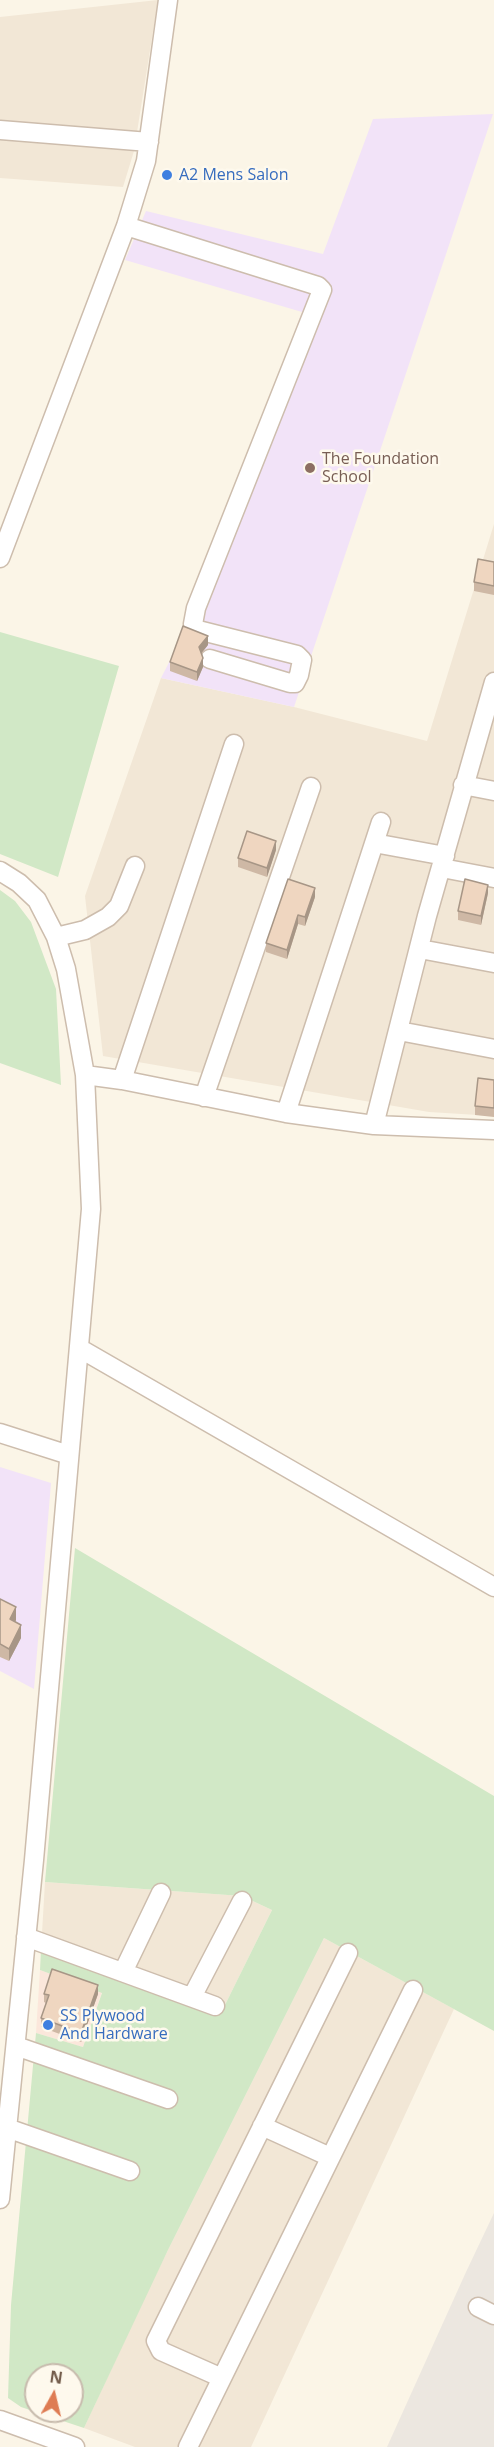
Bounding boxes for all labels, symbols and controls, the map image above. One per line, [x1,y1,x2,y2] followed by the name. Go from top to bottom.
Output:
[179,165,289,185] place label: A2 Mens Salon
[160,168,174,182] marker: A2 Mens Salon
[322,449,439,487] place label: The Foundation School
[303,461,317,475] marker: The Foundation School
[60,2006,168,2044] place label: SS Plywood And Hardware
[41,2018,55,2032] marker: SS Plywood And Hardware
[24,2363,84,2423] north arrow
[48,2365,64,2389] text: N

